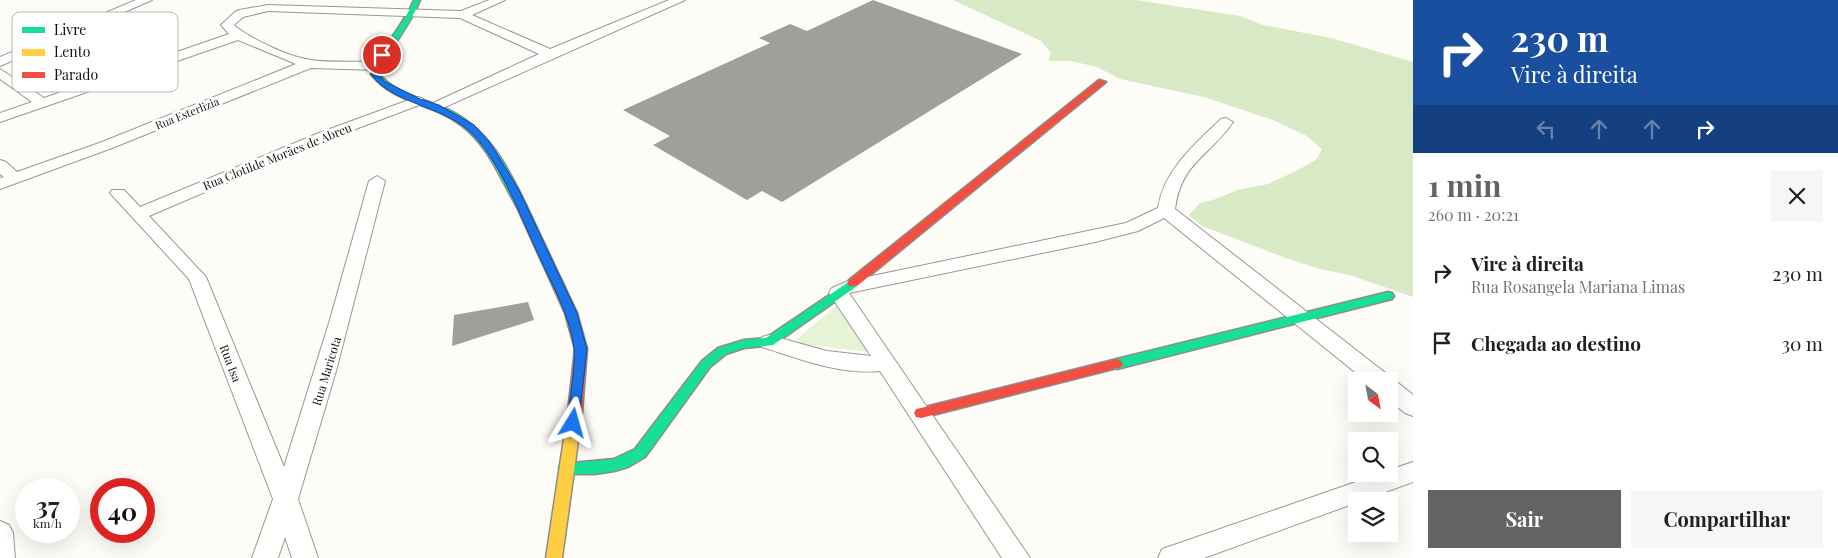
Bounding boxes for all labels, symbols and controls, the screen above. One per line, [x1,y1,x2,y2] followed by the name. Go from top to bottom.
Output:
[12,12,178,92] legend
[1511,14,1609,61] text: 230 m
[54,20,86,39] text: Livre
[1428,20,1493,85] icon: right
[361,34,403,76] pin
[368,41,396,69] icon: arrive
[54,42,91,61] text: Lento
[1511,59,1638,89] text: Vire à direita
[54,65,98,84] text: Parado
[153,93,222,133] street label: Rua Esterlizia
[1532,115,1560,143] icon: left
[1585,115,1613,143] icon: ahead
[1638,115,1666,143] icon: ahead
[1691,115,1719,143] icon: right
[200,119,354,193] street label: Rua Clotilde Morães de Abreu
[1428,165,1502,205] text: 1 min
[1771,170,1823,222] button: close
[1428,204,1519,225] text: 260 m · 20:21
[1471,250,1584,276] text: Vire à direita
[1428,259,1456,287] icon: right
[1772,260,1823,286] text: 230 m
[1471,276,1685,297] text: Rua Rosangela Mariana Limas
[1428,329,1456,357] icon: arrive
[1471,330,1641,356] text: Chegada ao destino
[1781,330,1823,356] text: 30 m
[308,334,344,407] street label: Rua Maricota
[217,342,245,384] street label: Rua Isa
[1348,372,1398,422] north arrow
[1348,372,1398,542] map controls
[546,396,598,448] position arrow
[1348,432,1398,482] button: search
[90,478,155,543] speed limit sign: 40
[36,488,59,521] text: 37
[1428,490,1621,548] button: Sair
[1631,490,1823,548] button: Compartilhar
[1348,492,1398,542] button: layers
[33,515,62,531] text: km/h

